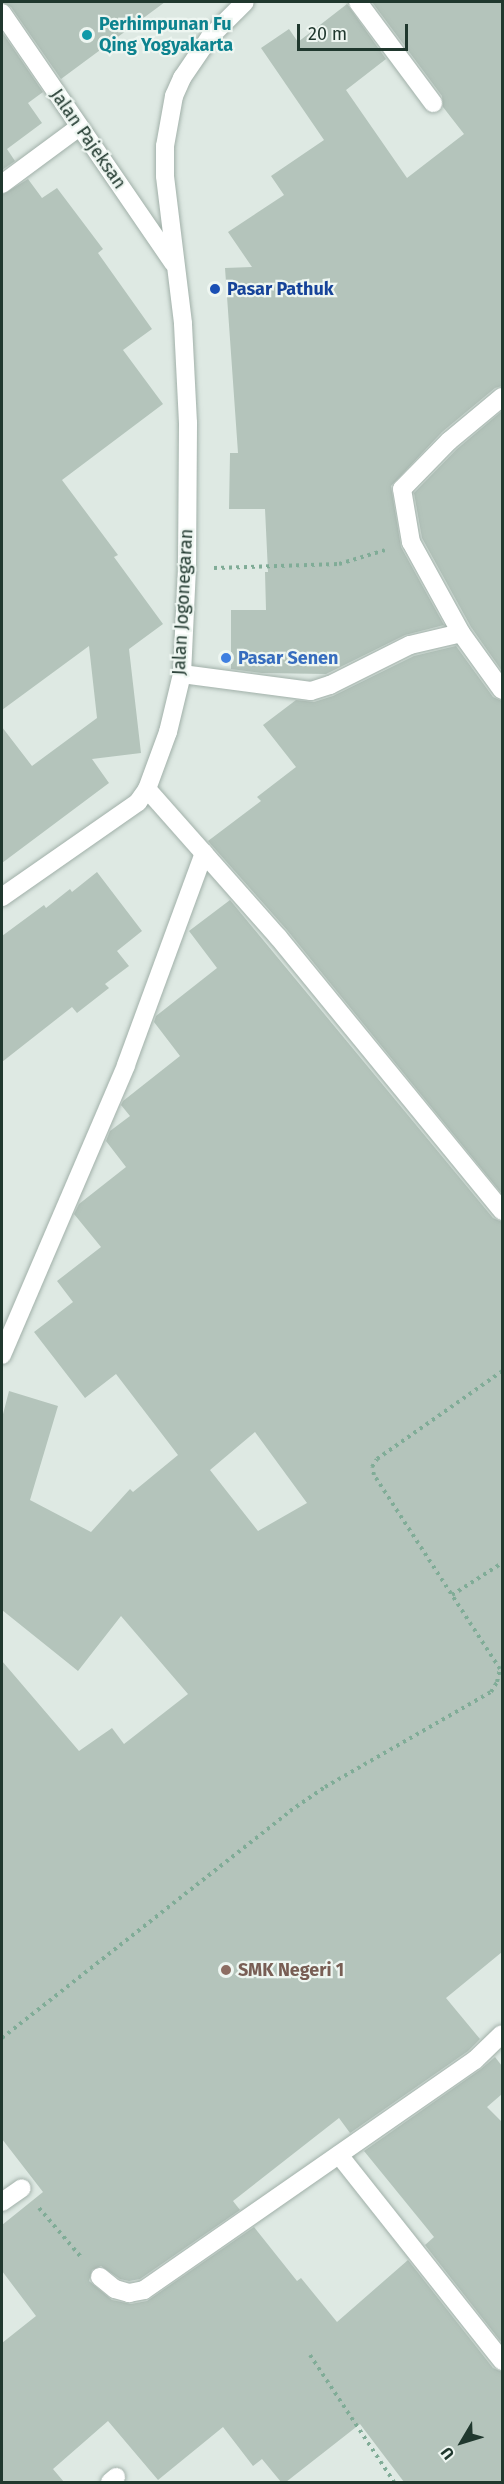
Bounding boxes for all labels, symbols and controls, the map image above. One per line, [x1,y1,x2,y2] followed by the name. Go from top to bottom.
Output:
[300,12,411,50] scale bar
[99,14,233,57] place label: Perhimpunan Fu Qing Yogyakarta
[308,23,347,45] text: 20 m
[80,28,94,42] marker: Perhimpunan Fu Qing Yogyakarta
[46,85,130,193] street label: Jalan Pajeksan
[227,278,334,300] place label: Pasar Pathuk
[208,282,222,296] marker: Pasar Pathuk
[168,528,198,676] street label: Jalan Jogonegaran
[238,647,338,669] place label: Pasar Senen
[219,651,233,665] marker: Pasar Senen
[238,1959,344,1981] place label: SMK Negeri 1
[219,1963,233,1977] marker: SMK Negeri 1
[432,2412,492,2472] north arrow
[437,2443,458,2463] text: U

